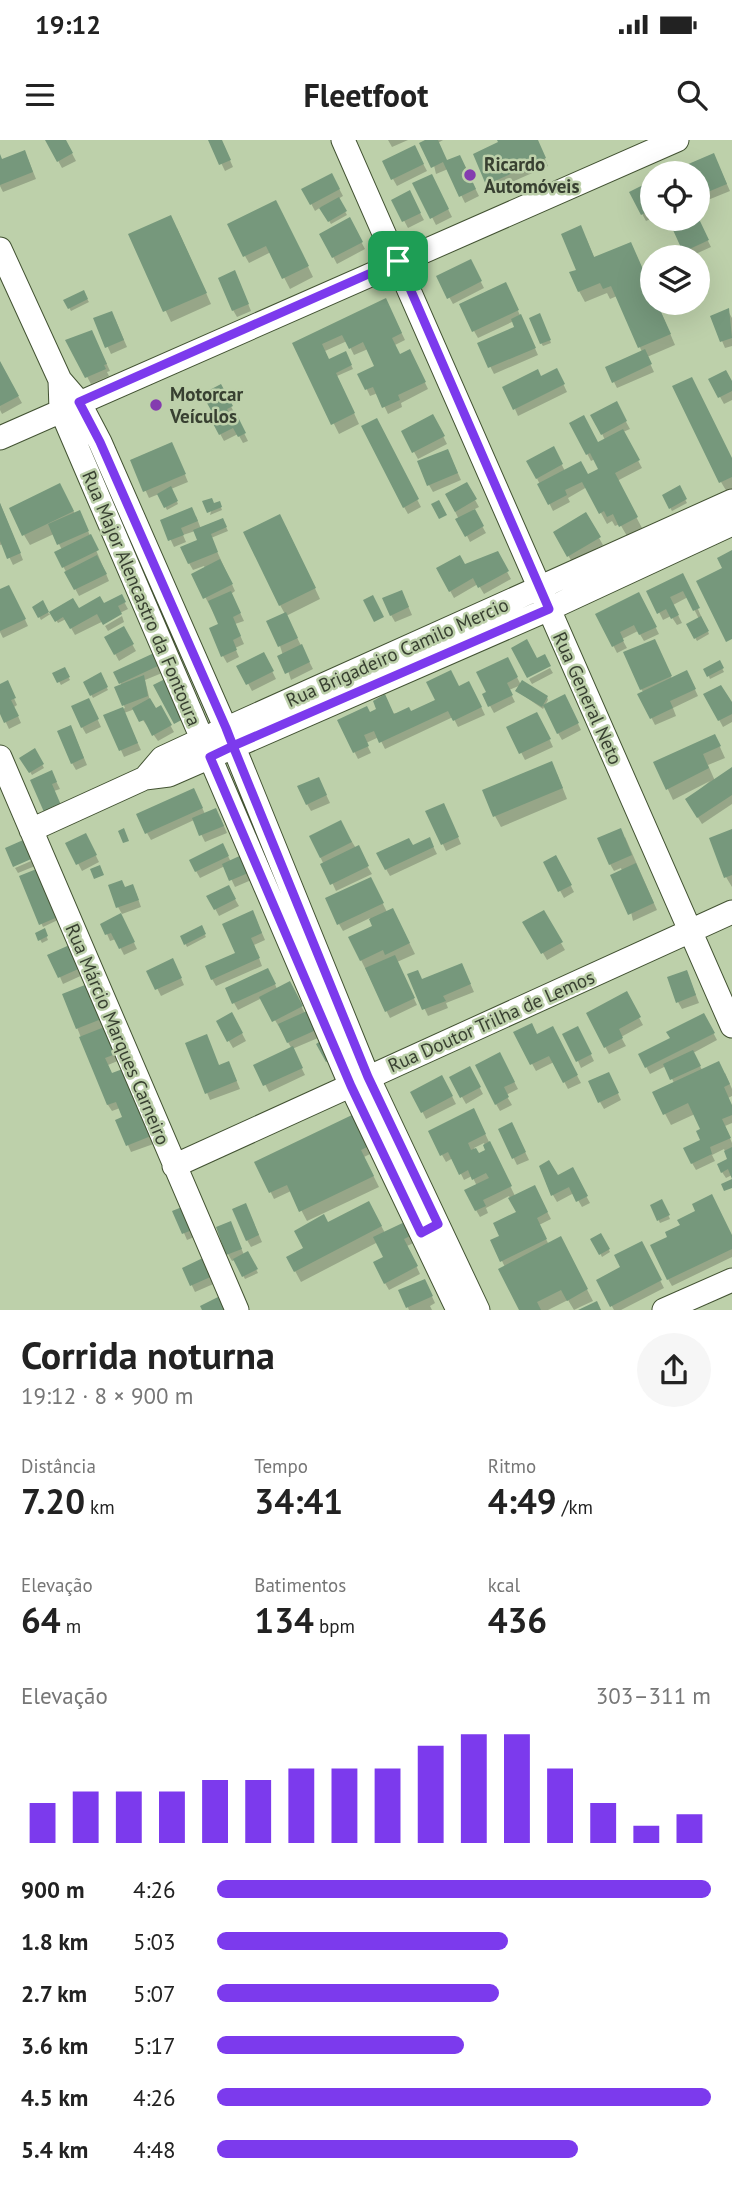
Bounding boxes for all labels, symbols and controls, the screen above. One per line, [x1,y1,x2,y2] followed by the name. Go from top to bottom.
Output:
[35,8,101,41] text: 19:12
[304,74,428,116] text: Fleetfoot
[21,76,59,114] icon: menu
[673,76,711,114] icon: search
[484,152,579,198] place label: Ricardo Automóveis
[640,161,710,315] map controls
[640,161,710,231] button: locate
[462,167,478,183] marker: Ricardo Automóveis
[368,231,428,291] pin
[379,242,417,280] icon: arrive
[640,245,710,315] button: layers
[169,382,243,428] place label: Motorcar Veículos
[148,397,164,413] marker: Motorcar Veículos
[77,467,207,729] street label: Rua Major Alencastro da Fontoura
[282,592,512,712] street label: Rua Brigadeiro Camilo Mercio
[548,628,628,768] street label: Rua General Neto
[60,920,176,1148] street label: Rua Márcio Marques Carneiro
[384,965,598,1077] street label: Rua Doutor Trilha de Lemos
[21,1330,275,1379] text: Corrida noturna
[637,1333,711,1407] button: share
[21,1381,193,1410] text: 19:12 · 8 × 900 m
[21,1454,96,1478] text: Distância
[254,1454,308,1478] text: Tempo
[488,1454,536,1478] text: Ritmo
[21,1478,85,1524] text: 7.20
[254,1478,343,1524] text: 34:41
[488,1478,557,1524] text: 4:49
[85,1495,115,1519] text: km
[557,1495,593,1519] text: /km
[21,1573,93,1597] text: Elevação
[254,1573,346,1597] text: Batimentos
[488,1573,520,1597] text: kcal
[21,1597,61,1643] text: 64
[254,1597,314,1643] text: 134
[488,1597,547,1643] text: 436
[61,1614,81,1638] text: m
[314,1614,355,1638] text: bpm
[21,1681,108,1710] text: Elevação
[596,1681,711,1710] text: 303–311 m
[21,1875,84,1904] text: 900 m
[133,1875,176,1904] text: 4:26
[21,1927,88,1956] text: 1.8 km
[133,1927,176,1956] text: 5:03
[21,1979,87,2008] text: 2.7 km
[133,1979,176,2008] text: 5:07
[21,2031,88,2060] text: 3.6 km
[133,2031,176,2060] text: 5:17
[21,2083,88,2112] text: 4.5 km
[133,2083,176,2112] text: 4:26
[21,2135,88,2164] text: 5.4 km
[133,2135,176,2164] text: 4:48

